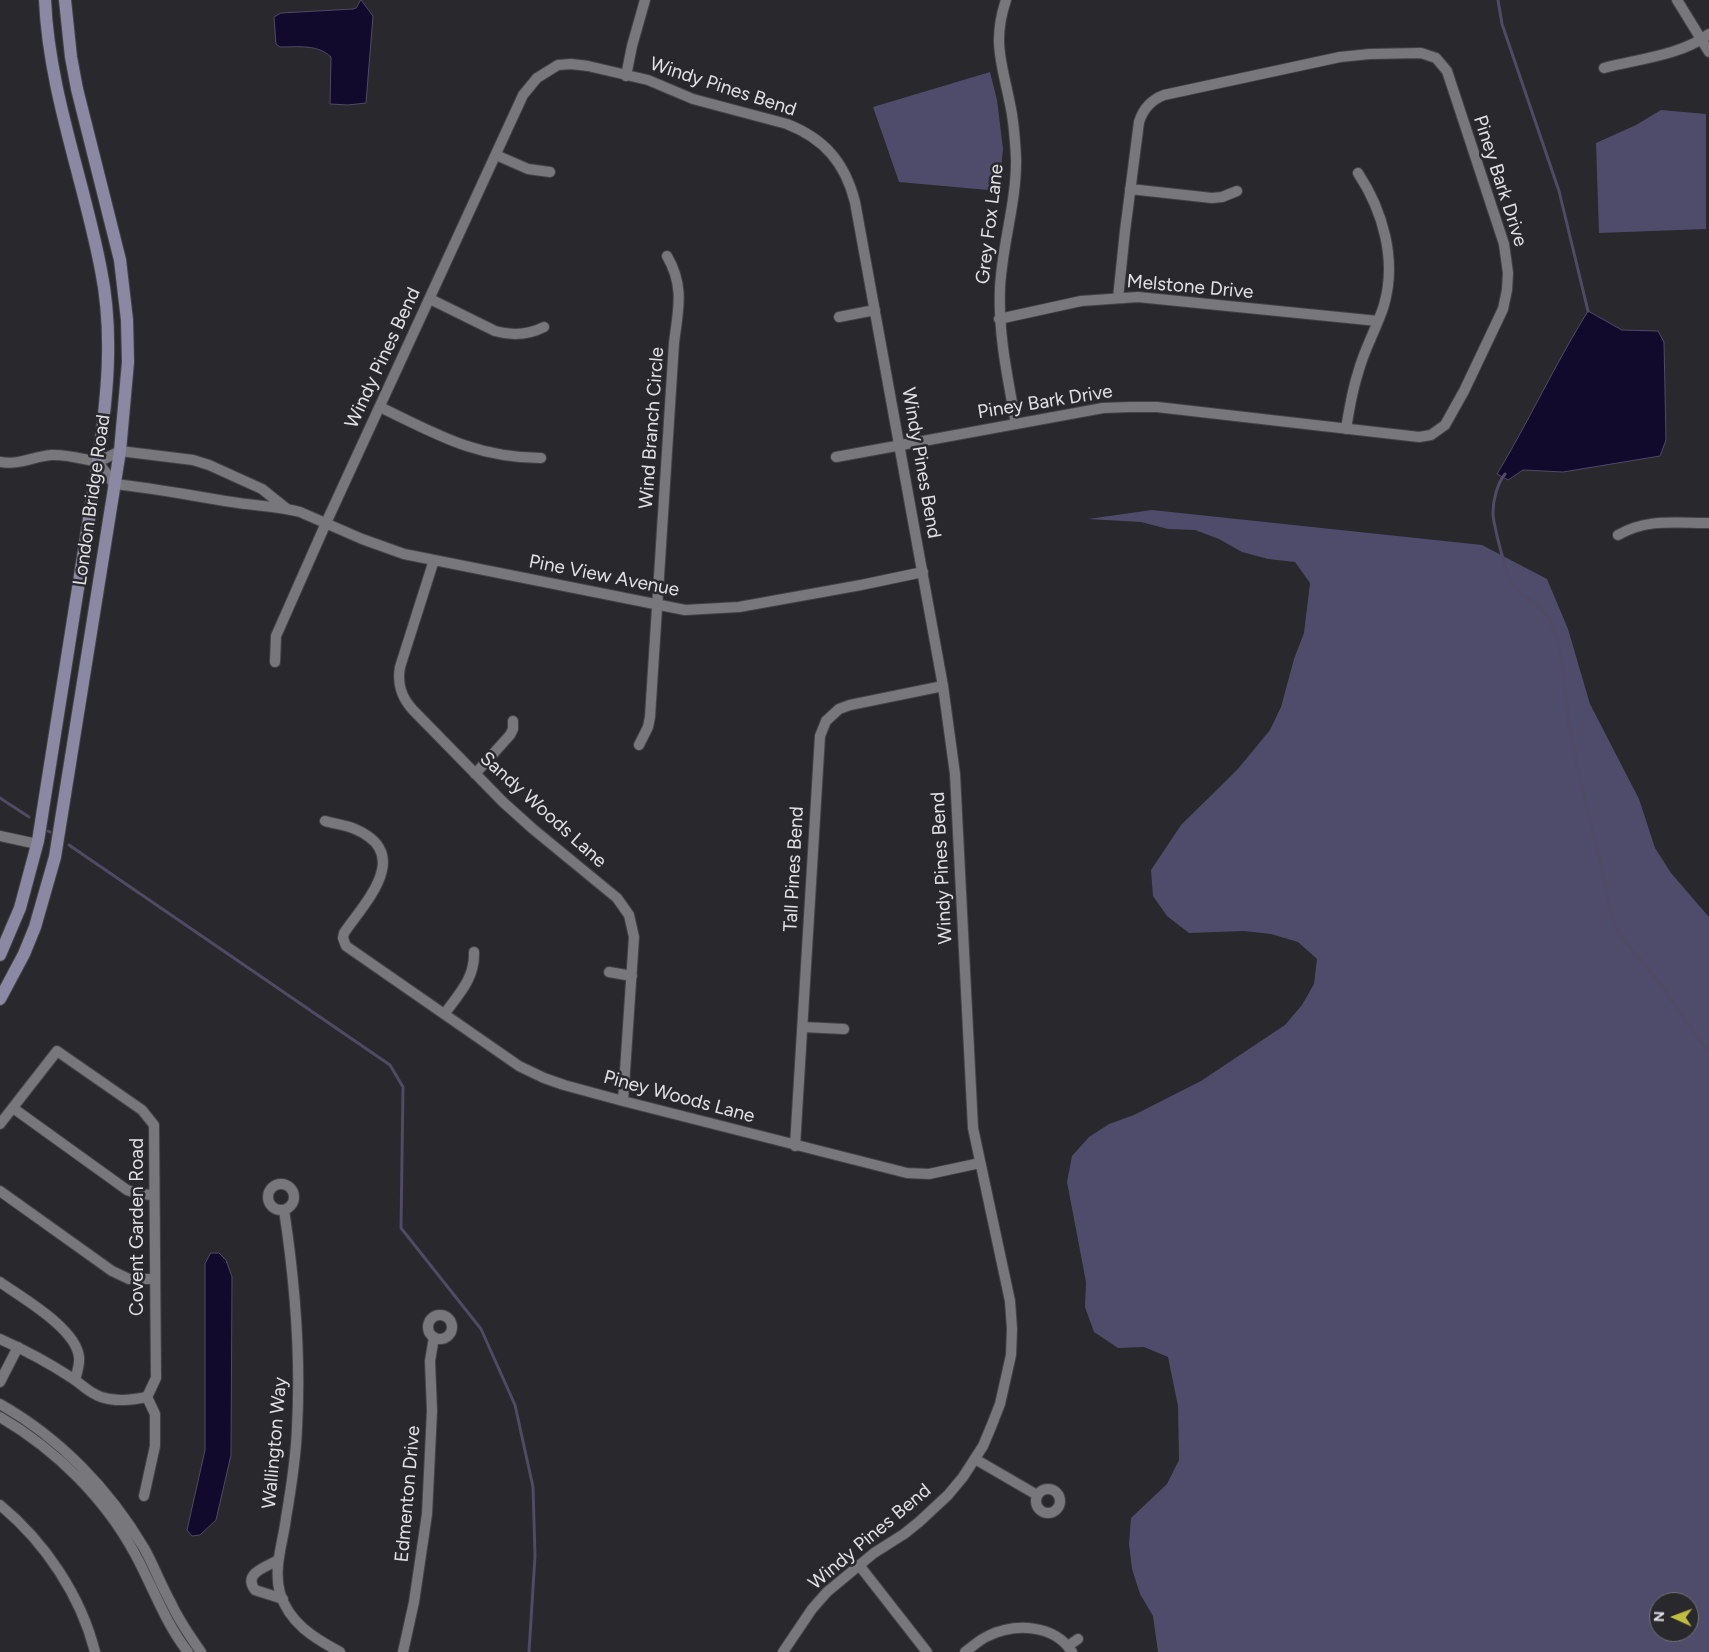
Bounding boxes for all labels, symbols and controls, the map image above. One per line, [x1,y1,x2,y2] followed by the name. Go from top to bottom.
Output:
[647,53,799,121] street label: Windy Pines Bend
[1468,113,1532,249] street label: Piney Bark Drive
[971,163,1009,285] street label: Grey Fox Lane
[1126,270,1254,304] street label: Melstone Drive
[340,284,426,432] street label: Windy Pines Bend
[635,346,669,510] street label: Wind Branch Circle
[976,380,1114,424] street label: Piney Bark Drive
[897,386,945,540] street label: Windy Pines Bend
[69,413,115,587] street label: London Bridge Road
[527,550,681,602] street label: Pine View Avenue
[475,747,611,873] street label: Sandy Woods Lane
[927,791,957,945] street label: Windy Pines Bend
[779,806,809,932] street label: Tall Pines Bend
[601,1066,757,1128] street label: Piney Woods Lane
[126,1138,148,1316] street label: Covent Garden Road
[258,1376,292,1510] street label: Wallington Way
[391,1425,425,1563] street label: Edmenton Drive
[804,1479,936,1595] street label: Windy Pines Bend
[1649,1592,1699,1642] north arrow
[1651,1611,1668,1622] text: N

